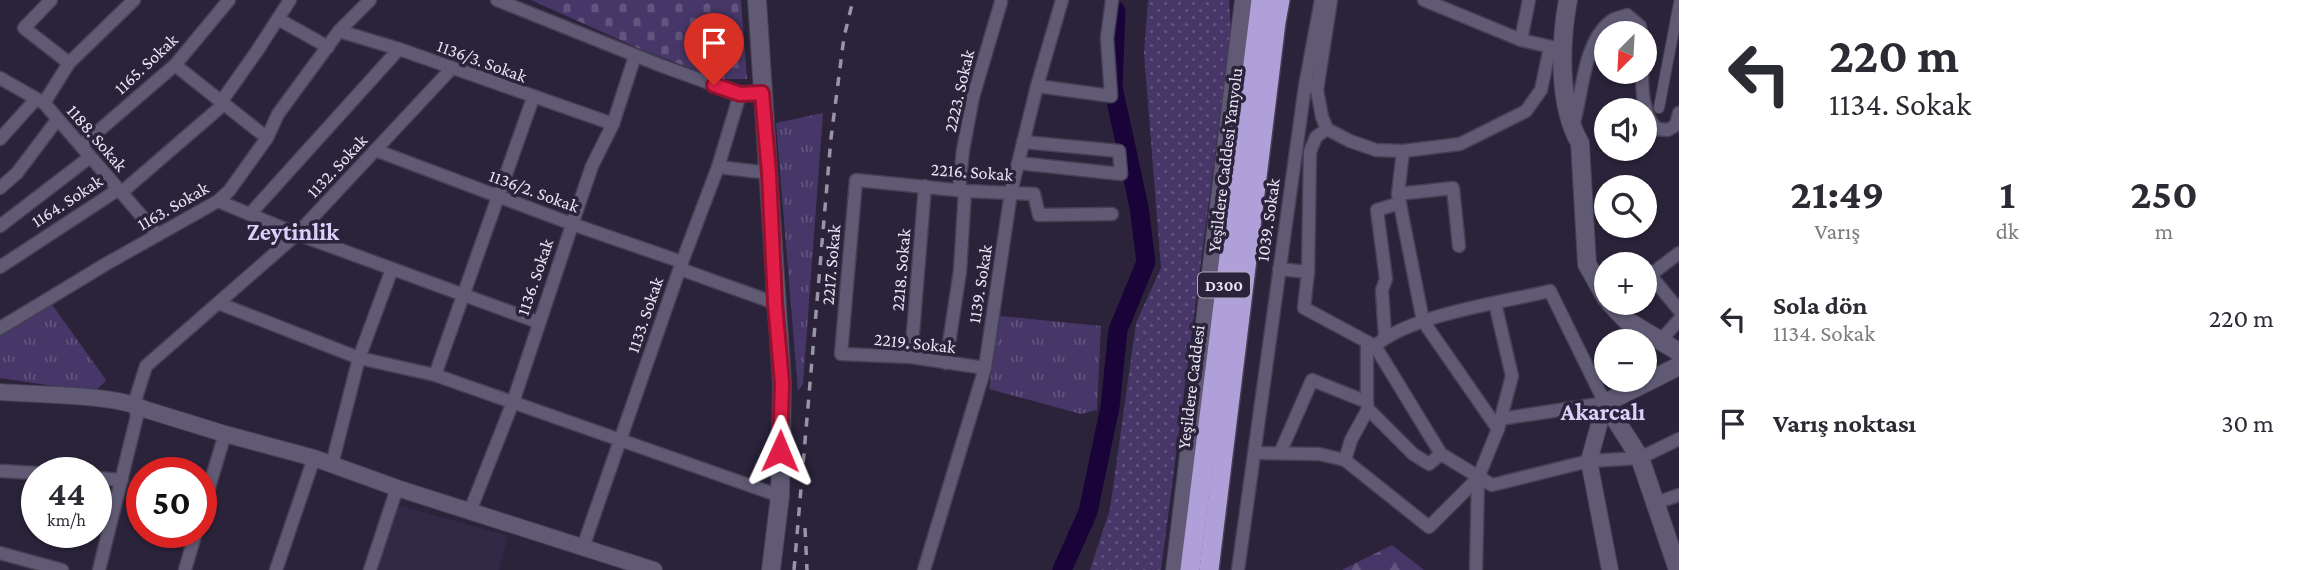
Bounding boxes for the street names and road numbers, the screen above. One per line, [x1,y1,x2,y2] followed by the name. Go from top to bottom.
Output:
[110,29,182,98] street label: 1165. Sokak
[434,36,530,87] street label: 1136/3. Sokak
[940,47,978,134] street label: 2223. Sokak
[1204,66,1246,254] street label: Yeşildere Caddesi Yanyolu
[63,101,132,176] street label: 1188. Sokak
[303,130,372,202] street label: 1132. Sokak
[930,159,1014,185] street label: 2216. Sokak
[486,165,582,217] street label: 1136/2. Sokak
[28,170,107,231] street label: 1164. Sokak
[134,177,213,234] street label: 1163. Sokak
[1252,177,1284,263] street label: 1039. Sokak
[818,223,845,306] street label: 2217. Sokak
[887,227,915,312] street label: 2218. Sokak
[513,236,558,318] street label: 1136. Sokak
[964,243,996,325] street label: 1139. Sokak
[1198,272,1250,298] road number: D300
[623,274,667,356] street label: 1133. Sokak
[1173,324,1209,450] street label: Yeşildere Caddesi
[873,329,957,357] street label: 2219. Sokak

